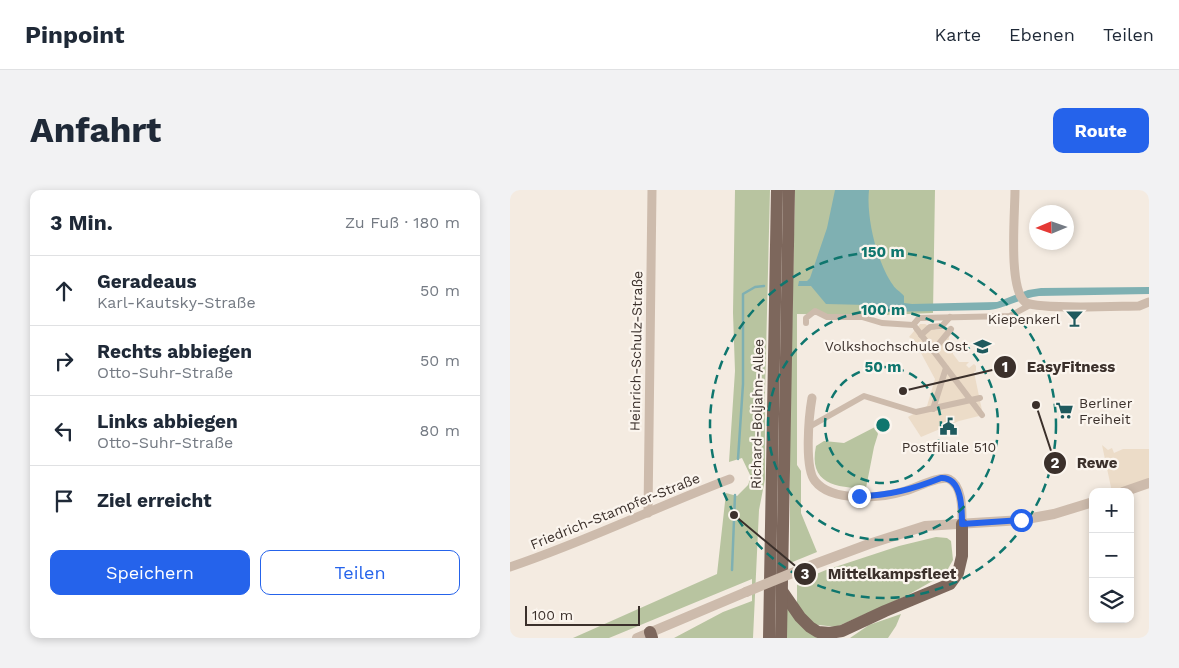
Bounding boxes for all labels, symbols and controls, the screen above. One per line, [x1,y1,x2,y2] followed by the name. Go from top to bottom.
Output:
[25,21,125,49] text: Pinpoint
[935,24,981,45] text: Karte
[1009,24,1075,45] text: Ebenen
[1103,24,1154,45] text: Teilen
[1053,108,1149,153] button: Route
[30,109,161,151] text: Anfahrt
[1029,205,1074,250] north arrow
[50,210,113,235] text: 3 Min.
[345,213,460,232] text: Zu Fuß · 180 m
[861,243,905,261] text: 150 m
[97,270,197,293] text: Geradeaus
[627,271,645,431] street label: Heinrich-Schulz-Straße
[50,277,78,305] icon: ahead
[420,281,460,300] text: 50 m
[97,293,256,312] text: Karl-Kautsky-Straße
[861,301,905,319] text: 100 m
[1064,309,1084,329] bar icon: Kiepenkerl
[988,311,1061,327] place label: Kiepenkerl
[972,336,992,356] school or university icon: Volkshochschule Ost
[825,338,968,354] place label: Volkshochschule Ost
[748,339,766,489] street label: Richard-Boljahn-Allee
[97,340,252,363] text: Rechts abbiegen
[50,347,78,375] icon: right
[420,351,460,370] text: 50 m
[992,352,1126,382] callout: EasyFitness
[865,358,901,376] text: 50 m
[1002,358,1008,376] text: 1
[1027,358,1115,376] text: EasyFitness
[97,363,233,382] text: Otto-Suhr-Straße
[1079,395,1133,427] place label: Berliner Freiheit
[1055,401,1075,421] supermarket icon: Berliner Freiheit
[97,410,238,433] text: Links abbiegen
[874,416,892,434] centre of rings
[50,417,78,445] icon: left
[939,417,959,437] public building icon: Postfiliale 510
[419,421,460,440] text: 80 m
[97,433,233,452] text: Otto-Suhr-Straße
[902,439,996,455] place label: Postfiliale 510
[1042,448,1128,478] callout: Rewe
[1051,454,1060,472] text: 2
[1077,454,1118,472] text: Rewe
[528,470,702,552] street label: Friedrich-Stampfer-Straße
[848,485,871,508] route end
[50,487,78,515] icon: arrive
[1089,488,1134,623] map controls
[1089,488,1134,533] button: +
[97,489,212,512] text: Ziel erreicht
[1010,509,1033,532] route start
[1089,533,1134,578] button: −
[50,550,250,595] button: Speichern
[260,550,460,595] button: Teilen
[792,559,966,589] callout: Mittelkampsfleet
[801,565,810,583] text: 3
[828,565,957,583] text: Mittelkampsfleet
[1089,578,1134,623] button: layers
[525,603,640,626] scale bar
[532,607,573,623] text: 100 m

